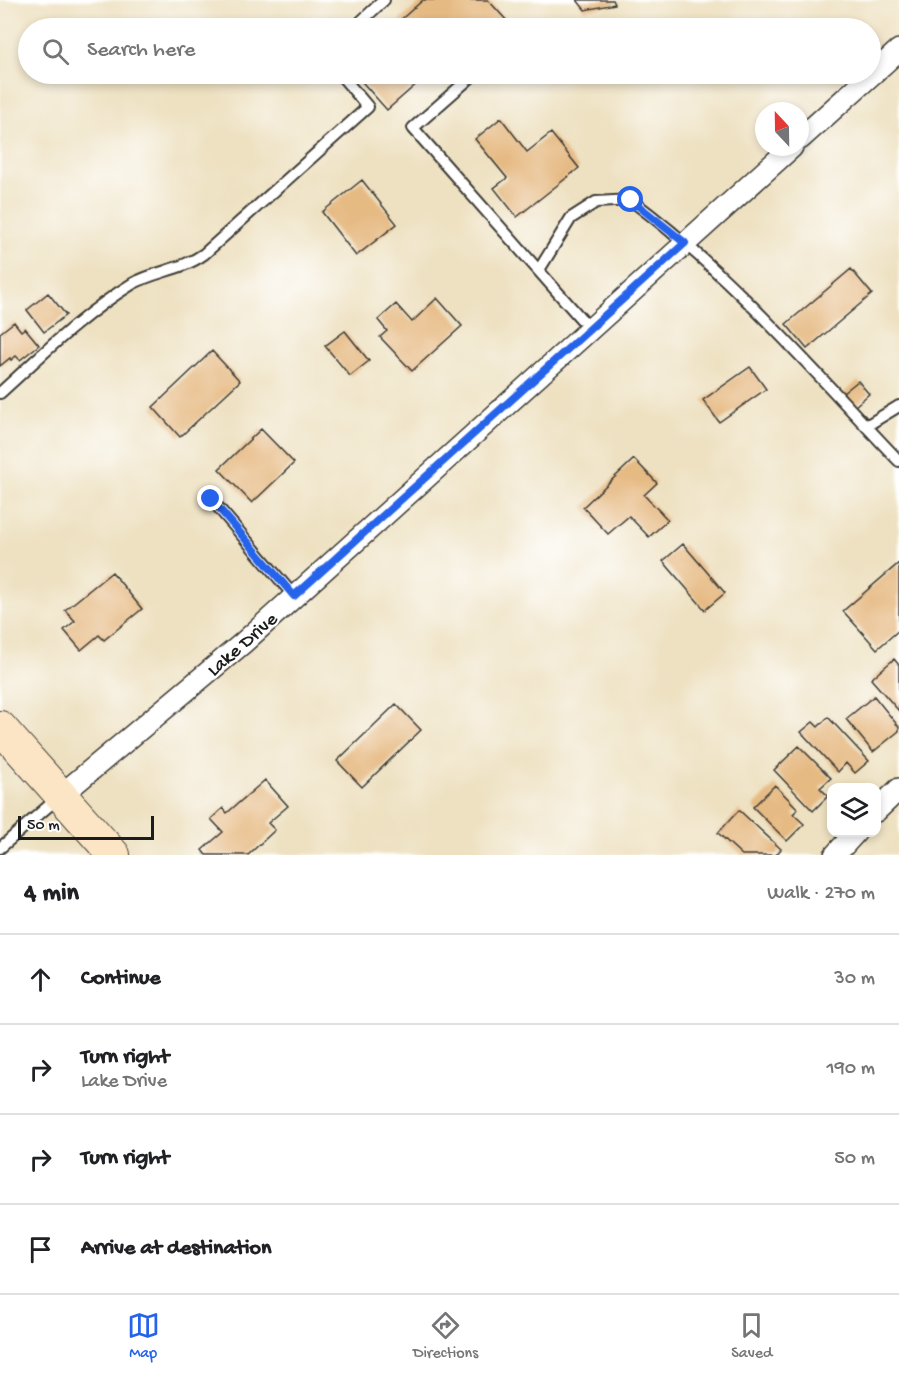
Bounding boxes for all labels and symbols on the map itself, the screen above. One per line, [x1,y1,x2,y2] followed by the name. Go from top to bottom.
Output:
[755,102,809,156] north arrow
[617,186,643,212] route start
[197,485,223,511] route end
[203,608,284,683] street label: Lake Drive
[18,813,154,840] scale bar

